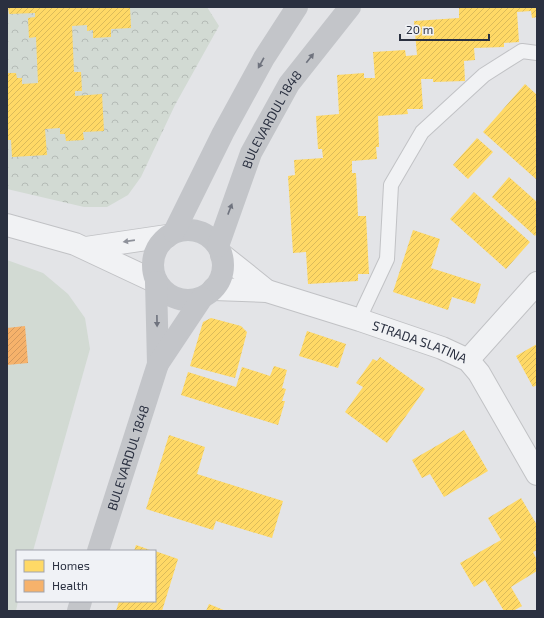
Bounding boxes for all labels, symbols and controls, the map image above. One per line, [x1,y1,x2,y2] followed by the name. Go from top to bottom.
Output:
[400,16,489,42] scale bar
[406,22,433,36] text: 20 m
[306,52,314,63] one-way arrow
[257,57,264,69] one-way arrow
[238,67,305,170] street label: BULEVARDUL 1848
[228,203,234,215] one-way arrow
[123,238,135,244] one-way arrow
[154,315,160,328] one-way arrow
[370,317,470,366] street label: STRADA SLATINA
[104,403,152,512] street label: BULEVARDUL 1848
[16,550,156,602] legend
[52,558,90,572] text: Homes
[52,578,88,592] text: Health

